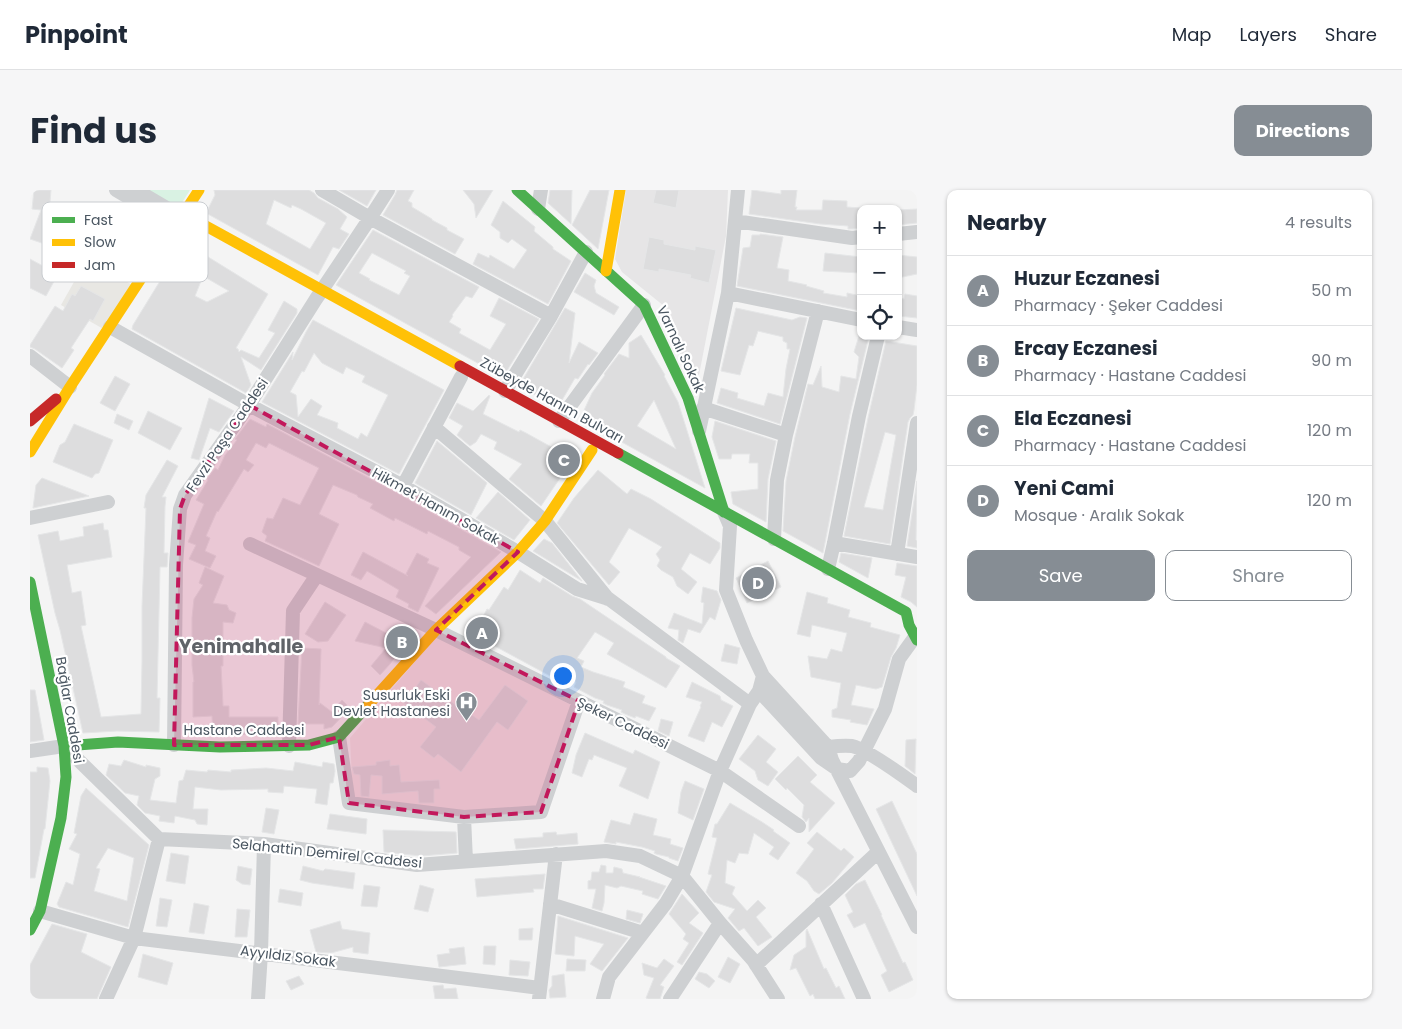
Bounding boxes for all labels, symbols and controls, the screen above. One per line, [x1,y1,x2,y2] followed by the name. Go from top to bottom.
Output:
[25,18,128,51] text: Pinpoint
[1172,22,1212,47] text: Map
[1240,22,1297,47] text: Layers
[1325,22,1377,47] text: Share
[1234,105,1372,156] button: Directions
[30,106,157,155] text: Find us
[42,202,208,282] legend
[857,205,902,340] map controls
[857,205,902,250] button: +
[967,208,1047,237] text: Nearby
[84,210,113,230] text: Fast
[1285,211,1352,234] text: 4 results
[84,232,117,252] text: Slow
[857,250,902,295] button: −
[84,255,115,275] text: Jam
[1014,265,1160,292] text: Huzur Eczanesi
[977,279,989,302] text: A
[1311,279,1352,302] text: 50 m
[1014,294,1223,317] text: Pharmacy · Şeker Caddesi
[857,295,902,340] button: locate
[652,302,710,397] street label: Varnalı Sokak
[1014,335,1158,362] text: Ercay Eczanesi
[978,349,988,372] text: B
[1311,349,1352,372] text: 90 m
[477,352,627,448] street label: Zübeyde Hanım Bulvarı
[1014,364,1247,387] text: Pharmacy · Hastane Caddesi
[181,374,273,496] street label: Fevzi Paşa Caddesi
[1014,405,1132,432] text: Ela Eczanesi
[977,419,989,442] text: C
[1307,419,1352,442] text: 120 m
[1014,434,1247,457] text: Pharmacy · Hastane Caddesi
[548,441,580,479] pin: C
[369,463,504,550] street label: Hikmet Hanım Sokak
[1014,475,1114,502] text: Yeni Cami
[977,489,989,512] text: D
[1307,489,1352,512] text: 120 m
[1014,504,1184,527] text: Mosque · Aralık Sokak
[967,550,1155,601] button: Save
[1165,550,1352,601] button: Share
[742,564,774,602] pin: D
[466,614,498,652] pin: A
[386,623,418,661] pin: B
[179,633,304,660] district label: Yenimahalle
[51,655,89,765] street label: Bağlar Caddesi
[550,663,576,689] your location
[333,685,450,721] place label: Susurluk Eski Devlet Hastanesi
[454,691,478,722] hospital icon: Susurluk Eski Devlet Hastanesi
[574,692,672,754] street label: Şeker Caddesi
[183,720,305,740] street label: Hastane Caddesi
[231,833,423,873] street label: Selahattin Demirel Caddesi
[239,940,338,972] street label: Ayyıldız Sokak

